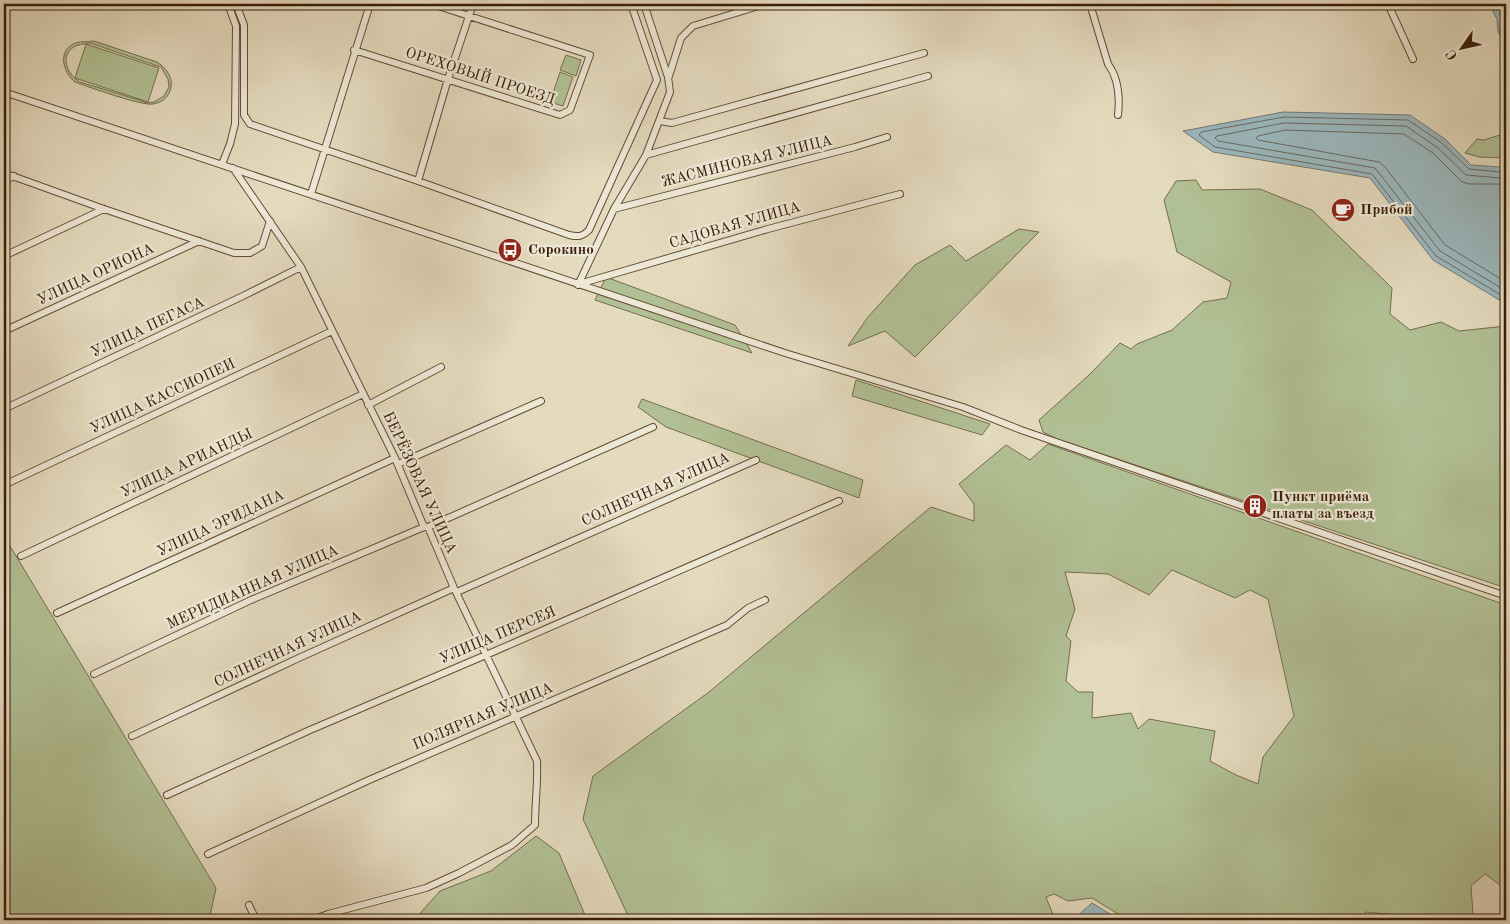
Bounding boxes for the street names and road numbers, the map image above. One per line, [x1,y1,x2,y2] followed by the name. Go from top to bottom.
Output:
[403,42,558,108] street label: ОРЕХОВЫЙ ПРОЕЗД
[660,133,834,191] street label: ЖАСМИНОВАЯ УЛИЦА
[668,200,803,252] street label: САДОВАЯ УЛИЦА
[35,241,157,309] street label: УЛИЦА ОРИОНА
[89,295,208,361] street label: УЛИЦА ПЕГАСА
[88,357,238,437] street label: УЛИЦА КАССИОПЕИ
[379,408,461,557] street label: БЕРЁЗОВАЯ УЛИЦА
[119,427,255,501] street label: УЛИЦА АРИАНДЫ
[580,450,733,530] street label: СОЛНЕЧНАЯ УЛИЦА
[155,488,287,560] street label: УЛИЦА ЭРИДАНА
[165,543,342,633] street label: МЕРИДИАННАЯ УЛИЦА
[437,605,559,667] street label: УЛИЦА ПЕРСЕЯ
[212,609,364,691] street label: СОЛНЕЧНАЯ УЛИЦА
[411,680,556,753] street label: ПОЛЯРНАЯ УЛИЦА

